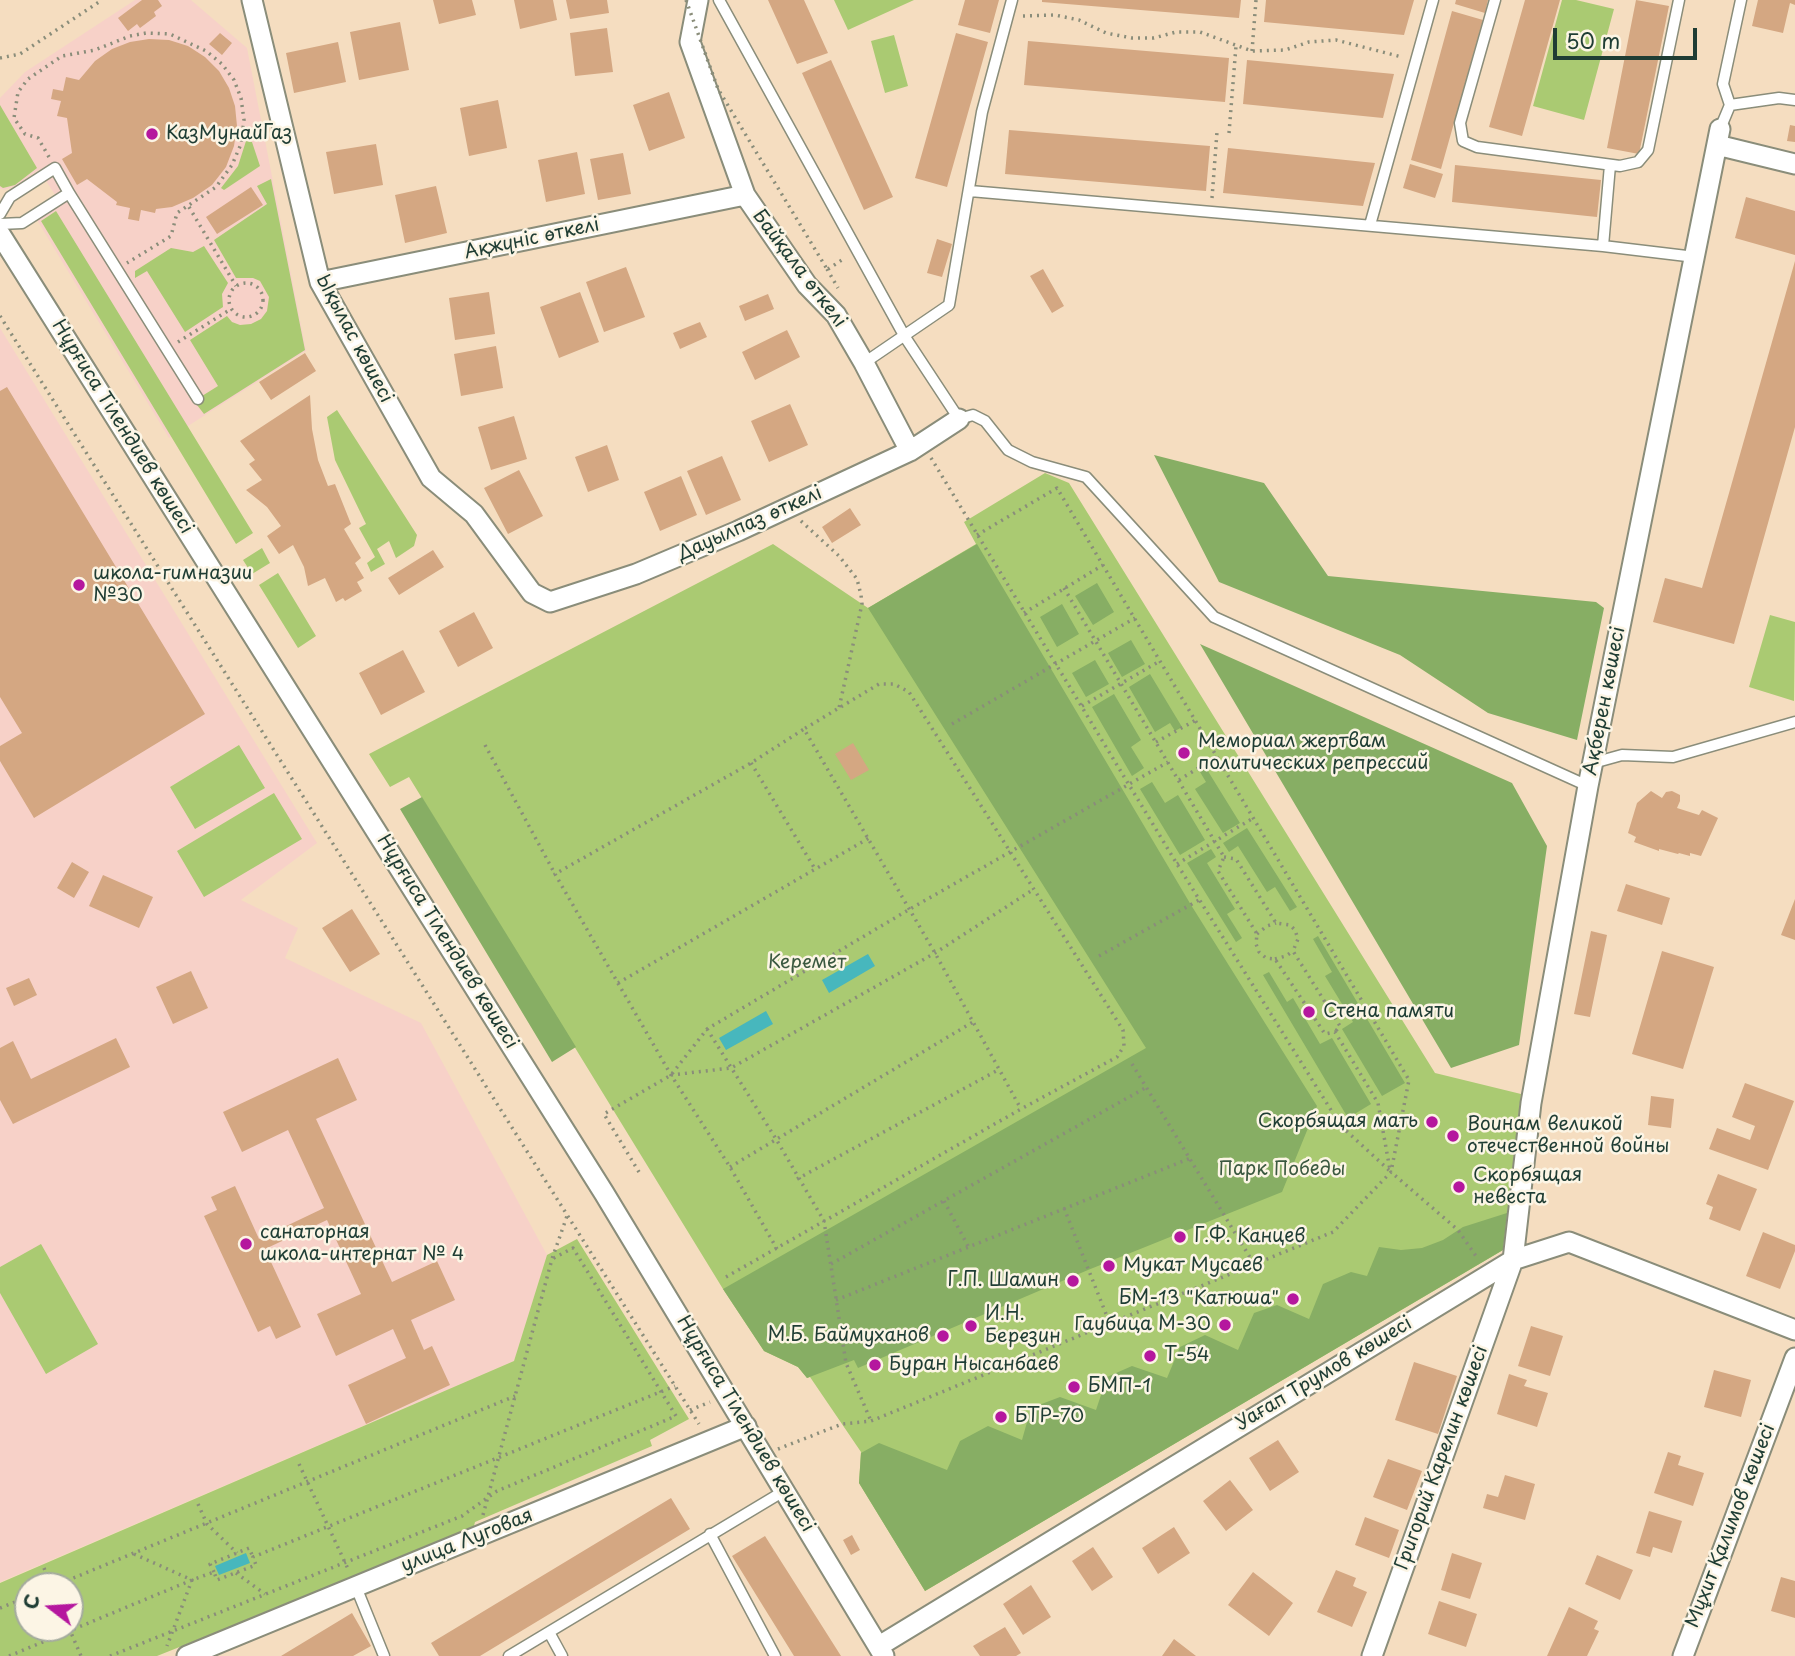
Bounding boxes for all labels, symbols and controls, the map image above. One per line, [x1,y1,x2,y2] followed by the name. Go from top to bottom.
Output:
[1557,14,1700,58] scale bar
[1566,24,1620,56] text: 50 m
[166,123,292,145] place label: КазМунайГаз
[144,126,160,142] marker: КазМунайГаз
[747,206,851,332] street label: Байқала өткелі
[462,214,602,264] street label: Ақжүніс өткелі
[311,271,397,407] street label: Ықылас көшесі
[46,316,198,538] street label: Нұрғиса Тілендиев көшесі
[674,482,826,566] street label: Дауылпаз өткелі
[93,563,252,607] place label: школа-гимназии №30
[71,577,87,593] marker: школа-гимназии №30
[1579,625,1631,777] street label: Ақберен көшесі
[1198,731,1429,775] place label: Мемориал жертвам политических репрессий
[1176,745,1192,761] marker: Мемориал жертвам политических репрессий
[371,831,523,1053] street label: Нұрғиса Тілендиев көшесі
[768,952,846,974] park label: Керемет
[1323,1001,1454,1023] place label: Стена памяти
[1301,1004,1317,1020] marker: Стена памяти
[1258,1111,1418,1133] place label: Скорбящая мать
[1424,1114,1440,1130] marker: Скорбящая мать
[1467,1114,1670,1158] place label: Воинам великой отечественной войны
[1445,1128,1461,1144] marker: Воинам великой отечественной войны
[1218,1159,1346,1181] park label: Парк Победы
[1473,1165,1582,1209] place label: Скорбящая невеста
[1451,1179,1467,1195] marker: Скорбящая невеста
[260,1222,464,1266] place label: санаторная школа-интернат № 4
[1194,1226,1305,1248] place label: Г.Ф. Канцев
[1172,1229,1188,1245] marker: Г.Ф. Канцев
[238,1236,254,1252] marker: санаторная школа-интернат № 4
[1123,1255,1263,1277] place label: Мукат Мусаев
[1101,1258,1117,1274] marker: Мукат Мусаев
[947,1270,1059,1292] place label: Г.П. Шамин
[1065,1273,1081,1289] marker: Г.П. Шамин
[1119,1288,1279,1310] place label: БМ-13 "Катюша"
[1285,1291,1301,1307] marker: БМ-13 "Катюша"
[985,1304,1061,1348] place label: И.Н. Березин
[671,1312,819,1536] street label: Нұрғиса Тілендиев көшесі
[1232,1312,1416,1436] street label: Уағап Трумов көшесі
[1074,1314,1211,1336] place label: Гаубица М-30
[1217,1317,1233,1333] marker: Гаубица М-30
[963,1318,979,1334] marker: И.Н. Березин
[768,1325,929,1347] place label: М.Б. Баймуханов
[935,1328,951,1344] marker: М.Б. Баймуханов
[1391,1343,1493,1573] street label: Григорий Карелин көшесі
[1164,1345,1210,1367] place label: Т-54
[1142,1348,1158,1364] marker: Т-54
[889,1354,1059,1376] place label: Буран Нысанбаев
[867,1357,883,1373] marker: Буран Нысанбаев
[1088,1376,1151,1398] place label: БМП-1
[1066,1379,1082,1395] marker: БМП-1
[1015,1406,1084,1428] place label: БТР-70
[993,1409,1009,1425] marker: БТР-70
[1682,1421,1780,1631] street label: Мұхит Қалимов көшесі
[398,1504,536,1578] street label: улица Луговая
[14,1572,84,1642] north arrow
[15,1591,46,1612] text: С

